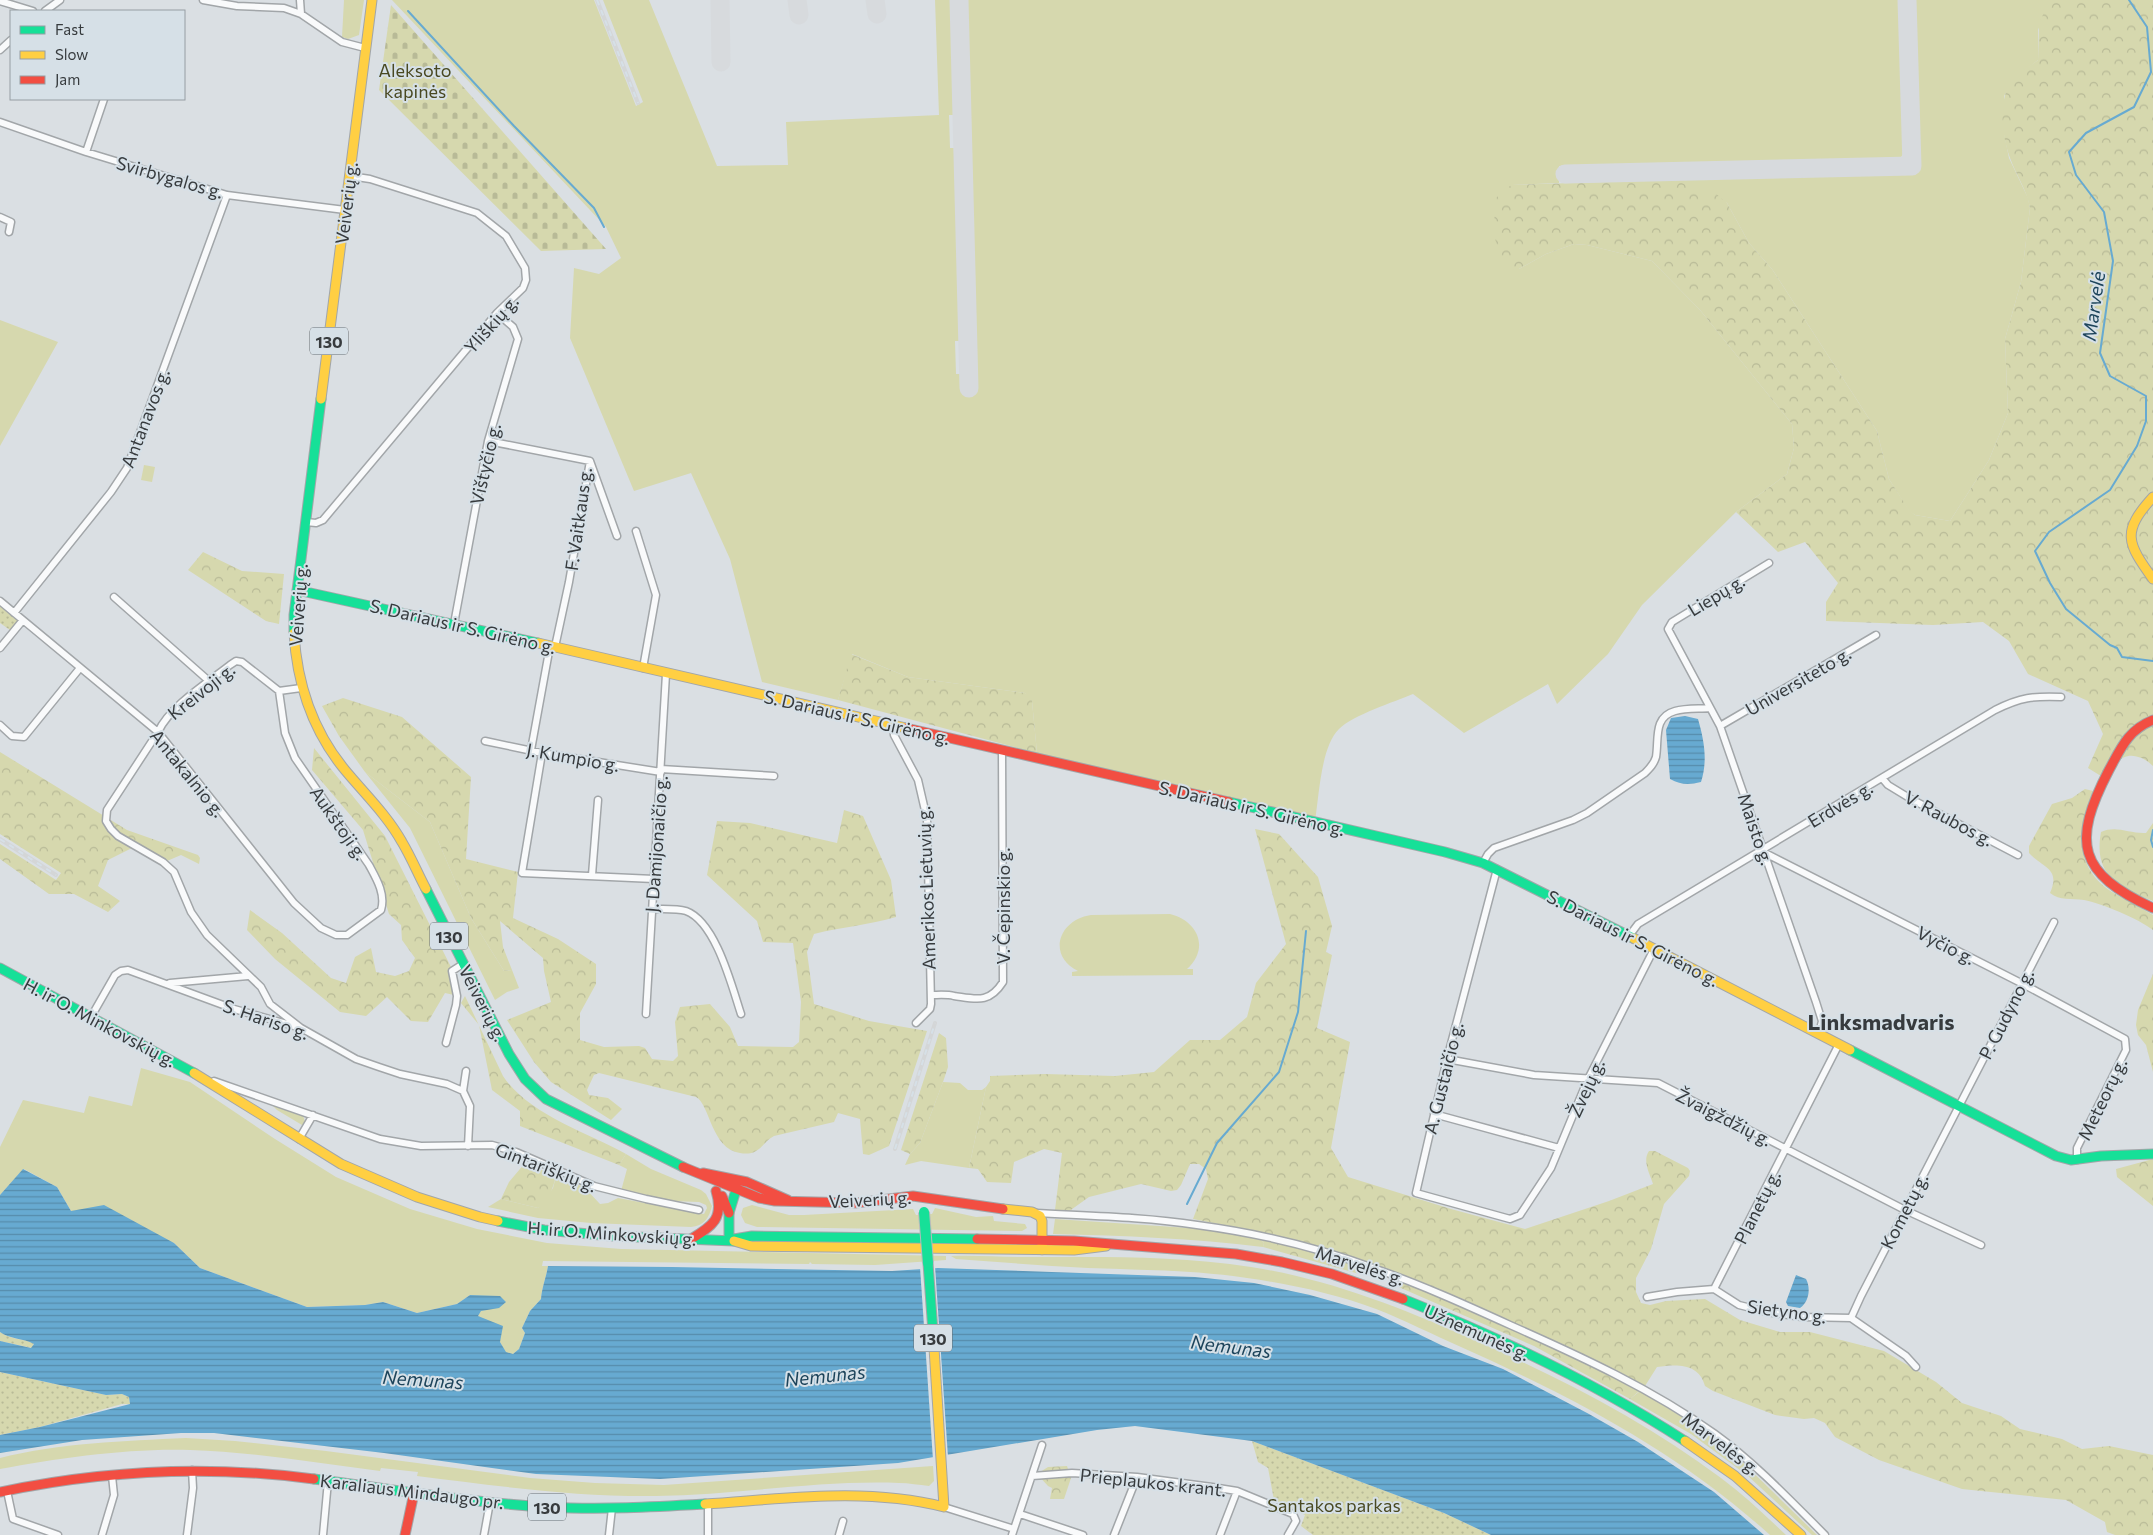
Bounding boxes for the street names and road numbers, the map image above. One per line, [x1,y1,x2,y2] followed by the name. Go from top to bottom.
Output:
[114,151,226,203] street label: Svirbygalos g.
[330,160,362,246] street label: Veiverių g.
[459,290,523,358] street label: Yliškių g.
[310,328,348,354] road number: 130
[116,365,174,471] street label: Antanavos g.
[465,421,505,507] street label: Vištyčio g.
[560,466,596,572] street label: F. Vaitkaus g.
[284,563,312,647] street label: Veiverių g.
[1684,569,1748,621] street label: Liepų g.
[368,594,558,658] street label: S. Dariaus ir S. Girėno g.
[1741,642,1855,720] street label: Universiteto g.
[163,658,239,724] street label: Kreivoji g.
[762,685,952,749] street label: S. Dariaus ir S. Girėno g.
[146,725,230,821] street label: Antakalnio g.
[525,738,621,776] street label: J. Kumpio g.
[640,775,672,913] street label: J. Damijonaičio g.
[1157,776,1347,840] street label: S. Dariaus ir S. Girėno g.
[1803,776,1877,832] street label: Erdvės g.
[306,782,372,864] street label: Aukštoji g.
[1901,785,1997,851] street label: V. Raubos g.
[1733,790,1779,868] street label: Maisto g.
[912,806,940,970] street label: Amerikos Lietuvių g.
[992,847,1014,965] street label: V. Čepinskio g.
[1543,885,1723,991] street label: S. Dariaus ir S. Girėno g.
[1913,921,1979,969] street label: Vyčio g.
[430,922,468,949] road number: 130
[454,961,512,1045] street label: Veiverių g.
[1974,965,2038,1063] street label: P. Gudyno g.
[20,972,180,1072] street label: H. ir O. Minkovskių g.
[220,994,312,1044] street label: S. Hariso g.
[1418,1020,1468,1136] street label: A. Gustaičio g.
[2073,1054,2131,1144] street label: Meteorų g.
[1563,1055,1609,1121] street label: Žvejų g.
[1672,1083,1776,1151] street label: Žvaigždžių g.
[492,1138,600,1196] street label: Gintariškių g.
[1729,1166,1785,1248] street label: Planetų g.
[1876,1169,1932,1253] street label: Kometų g.
[828,1186,912,1212] street label: Veiverių g.
[527,1216,697,1250] street label: H. ir O. Minkovskių g.
[1313,1240,1407,1290] street label: Marvelės g.
[1746,1295,1828,1327] street label: Sietyno g.
[1421,1299,1533,1365] street label: Užnemunės g.
[914,1325,952,1352] road number: 130
[1678,1407,1764,1479] street label: Marvelės g.
[1079,1463,1227,1501] street label: Prieplaukos krant.
[319,1469,505,1513] street label: Karaliaus Mindaugo pr.
[528,1494,566,1520] road number: 130

